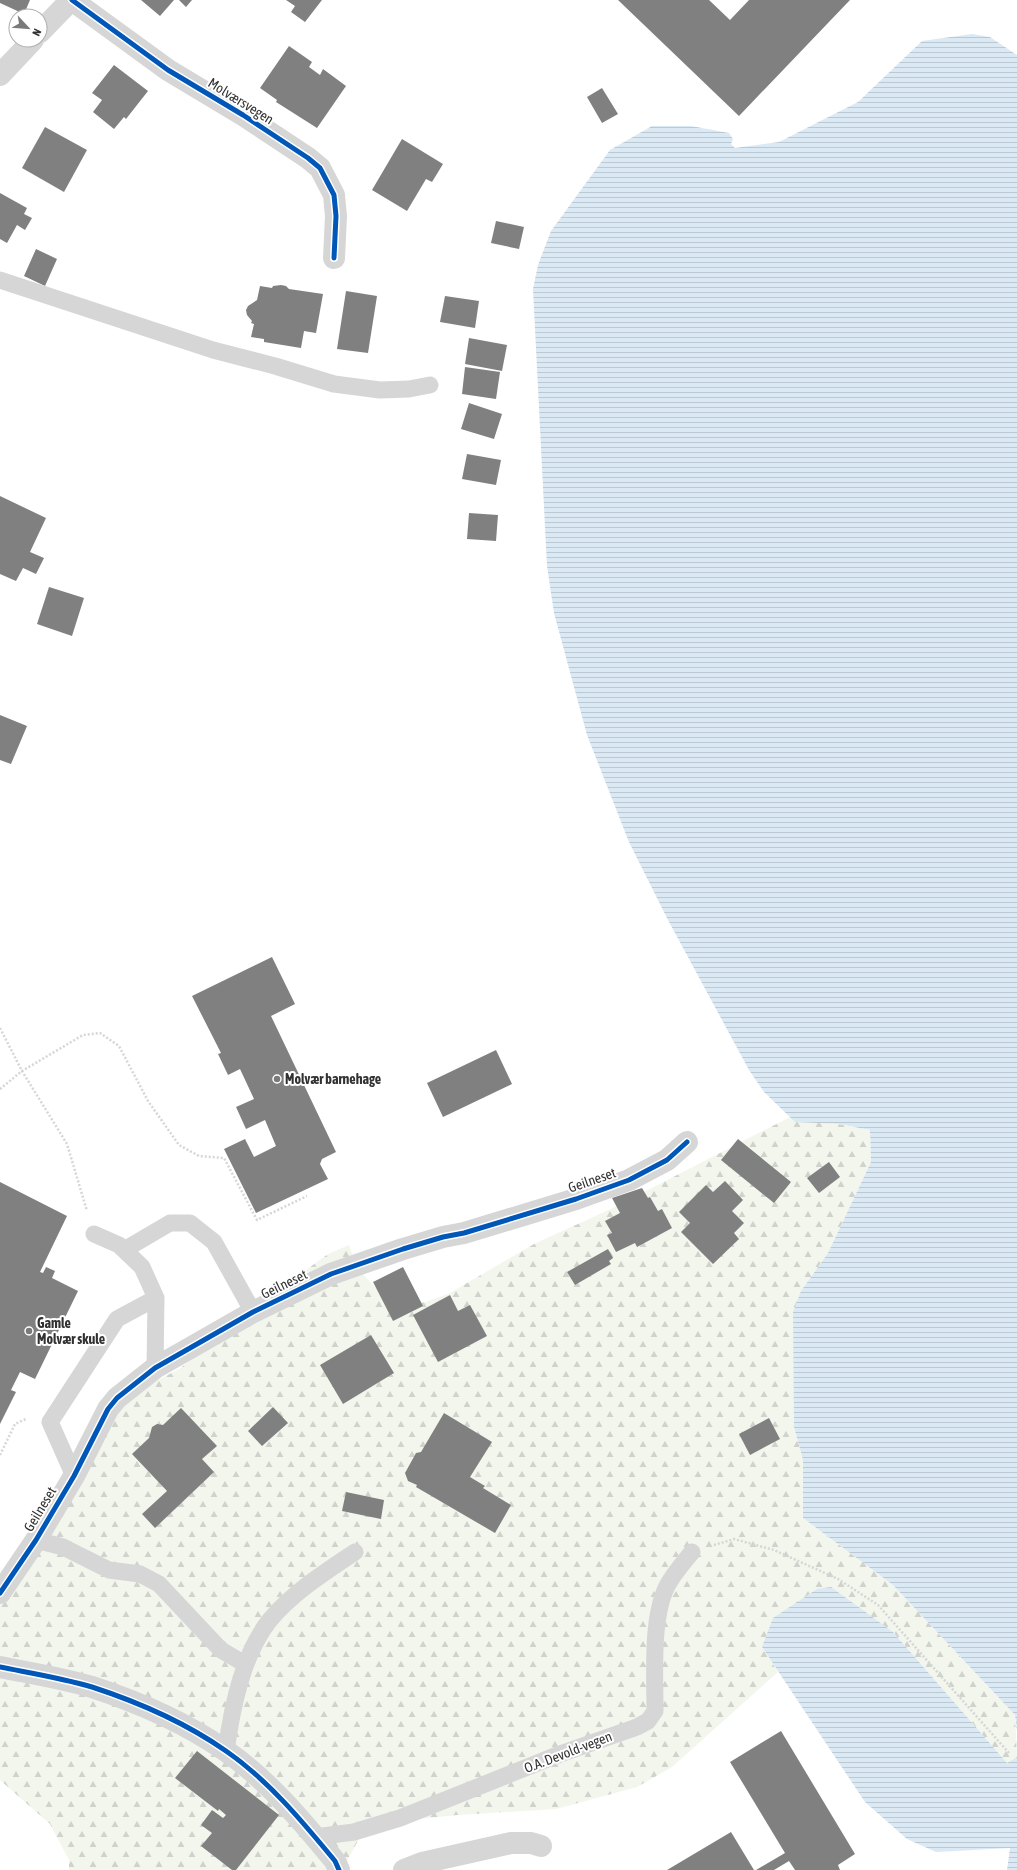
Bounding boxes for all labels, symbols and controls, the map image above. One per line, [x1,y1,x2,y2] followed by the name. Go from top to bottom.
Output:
[8,8,48,48] north arrow
[30,27,44,38] text: N
[205,75,277,127] street label: Molværsvegen
[285,1071,381,1087] place label: Molvær barnehage
[272,1074,282,1084] marker: Molvær barnehage
[566,1164,618,1196] street label: Geilneset
[258,1266,310,1302] street label: Geilneset
[37,1315,105,1347] place label: Gamle Molvær skule
[24,1326,34,1336] marker: Gamle Molvær skule
[20,1484,60,1534] street label: Geilneset
[522,1728,614,1776] street label: O.A. Devold-vegen

